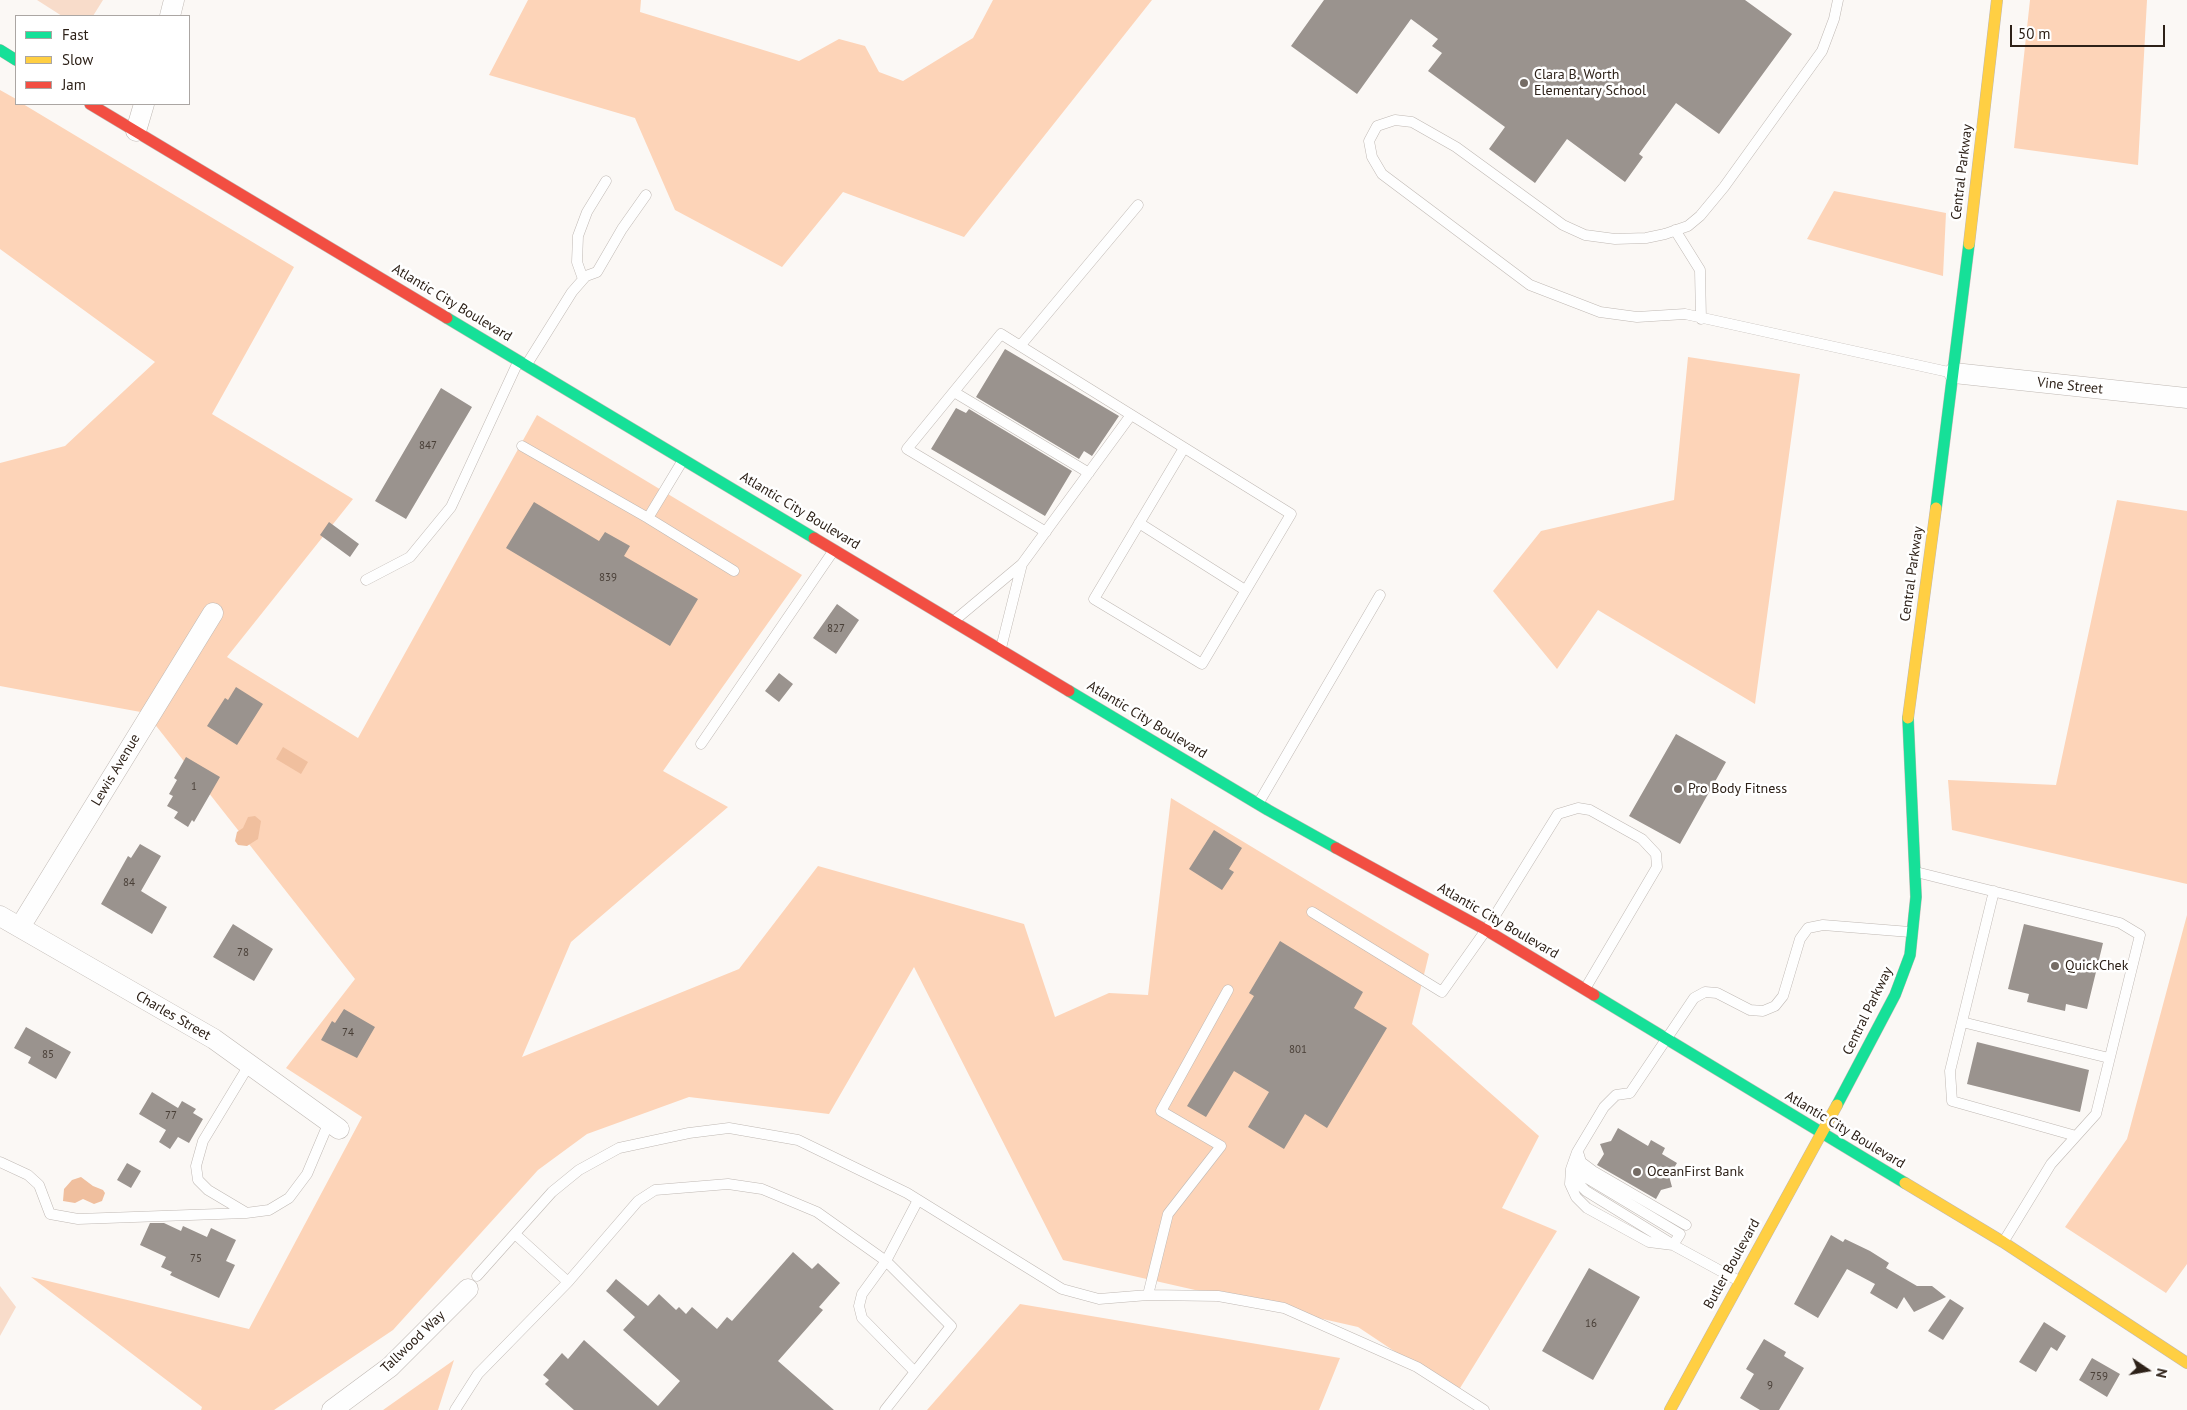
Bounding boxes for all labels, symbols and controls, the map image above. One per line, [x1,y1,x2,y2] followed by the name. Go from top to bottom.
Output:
[15,15,190,105] legend
[2012,15,2167,47] scale bar
[2018,24,2051,43] text: 50 m
[62,25,89,44] text: Fast
[62,50,93,69] text: Slow
[1534,67,1646,100] place label: Clara B. Worth Elementary School
[62,75,86,94] text: Jam
[1518,77,1530,89] marker: Clara B. Worth Elementary School
[1948,123,1976,221] street label: Central Parkway
[389,261,515,345] street label: Atlantic City Boulevard
[2036,374,2104,398] street label: Vine Street
[419,439,437,453] house number: 847
[737,469,863,553] street label: Atlantic City Boulevard
[1897,525,1927,623] street label: Central Parkway
[599,571,617,585] house number: 839
[827,622,845,636] house number: 827
[1084,678,1210,762] street label: Atlantic City Boulevard
[88,731,144,809] street label: Lewis Avenue
[191,780,197,794] house number: 1
[1688,781,1787,797] place label: Pro Body Fitness
[1672,783,1684,795] marker: Pro Body Fitness
[123,876,135,890] house number: 84
[1435,880,1561,962] street label: Atlantic City Boulevard
[237,946,249,960] house number: 78
[2065,958,2128,974] place label: QuickChek
[2049,960,2061,972] marker: QuickChek
[1839,964,1897,1058] street label: Central Parkway
[132,988,214,1044] street label: Charles Street
[342,1026,354,1040] house number: 74
[1289,1043,1307,1057] house number: 801
[42,1048,54,1062] house number: 85
[1782,1088,1908,1172] street label: Atlantic City Boulevard
[165,1109,177,1123] house number: 77
[1647,1164,1744,1180] place label: OceanFirst Bank
[1631,1166,1643,1178] marker: OceanFirst Bank
[1700,1216,1764,1312] street label: Butler Boulevard
[190,1252,202,1266] house number: 75
[378,1307,448,1377] street label: Tallwood Way
[1585,1317,1597,1331] house number: 16
[2122,1345,2172,1395] north arrow
[2152,1367,2171,1379] text: N
[2090,1370,2108,1384] house number: 759
[1767,1379,1773,1393] house number: 9

